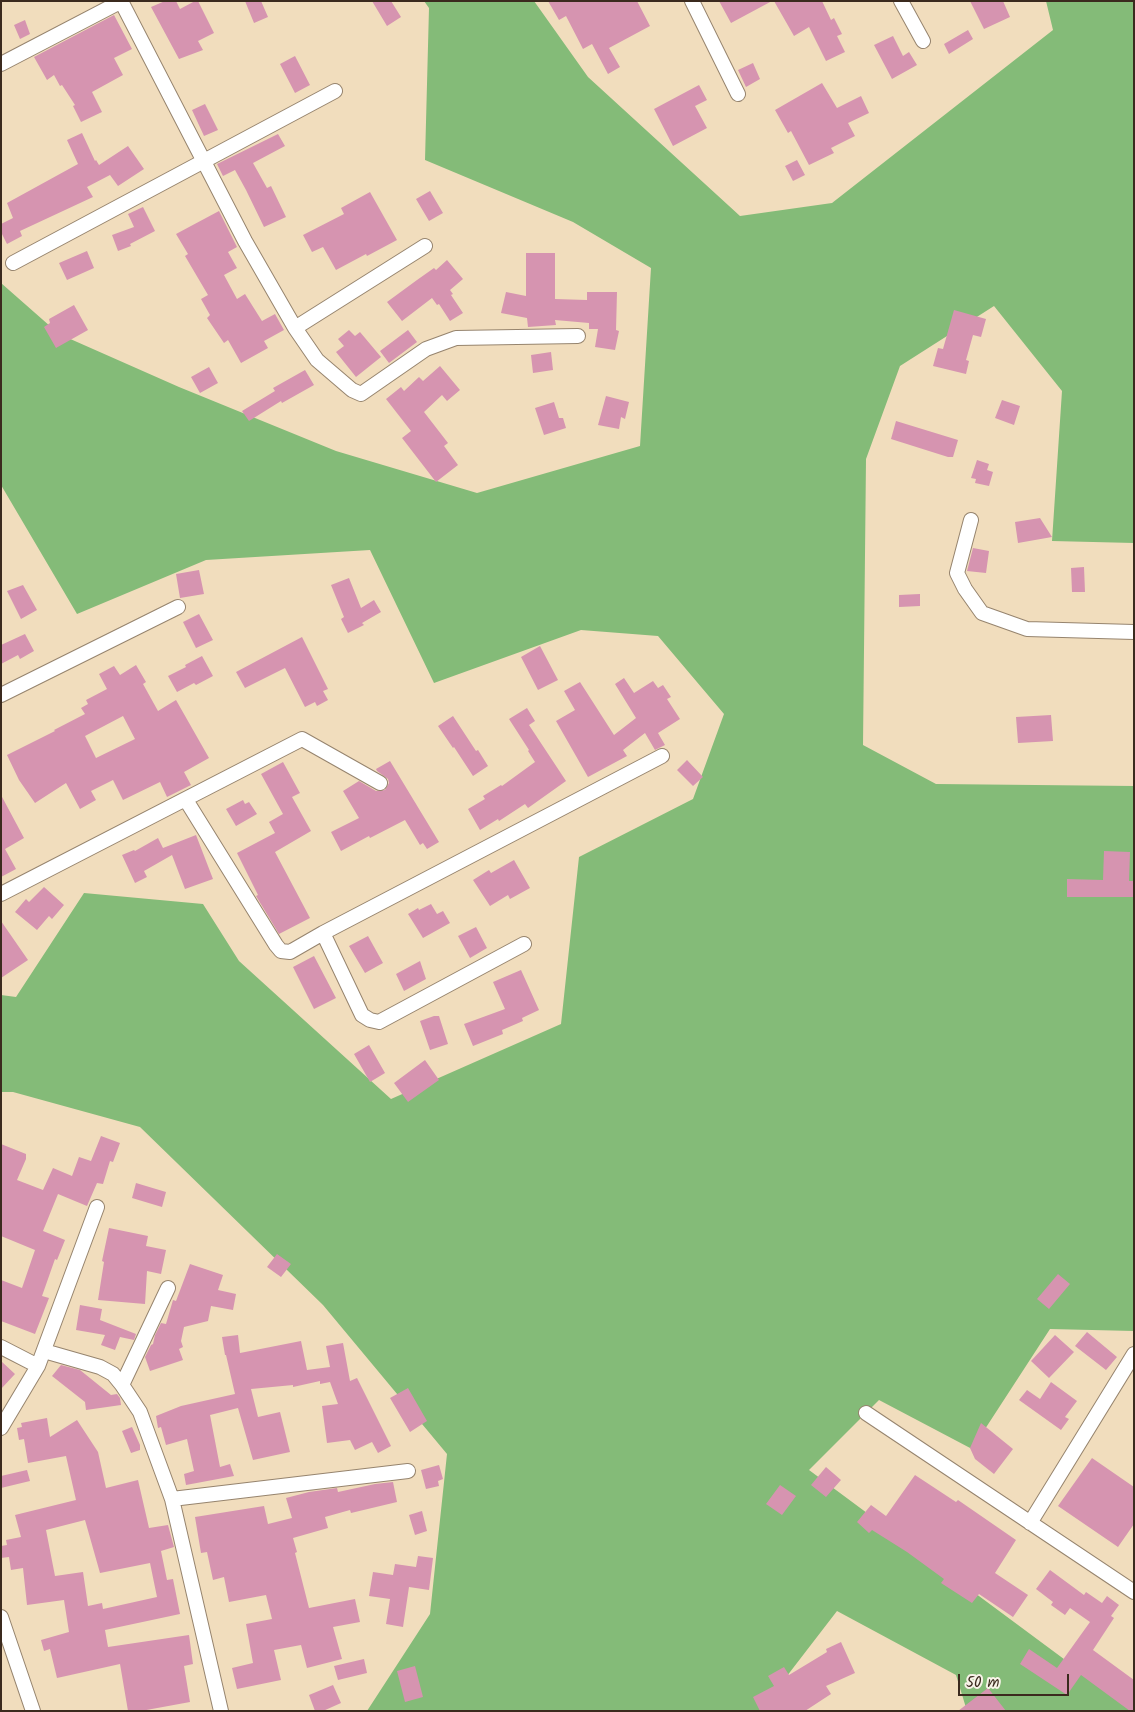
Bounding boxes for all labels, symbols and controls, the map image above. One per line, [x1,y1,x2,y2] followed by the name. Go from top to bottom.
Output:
[960,1664,1071,1696] scale bar
[966,1671,1000,1695] text: 50 m

